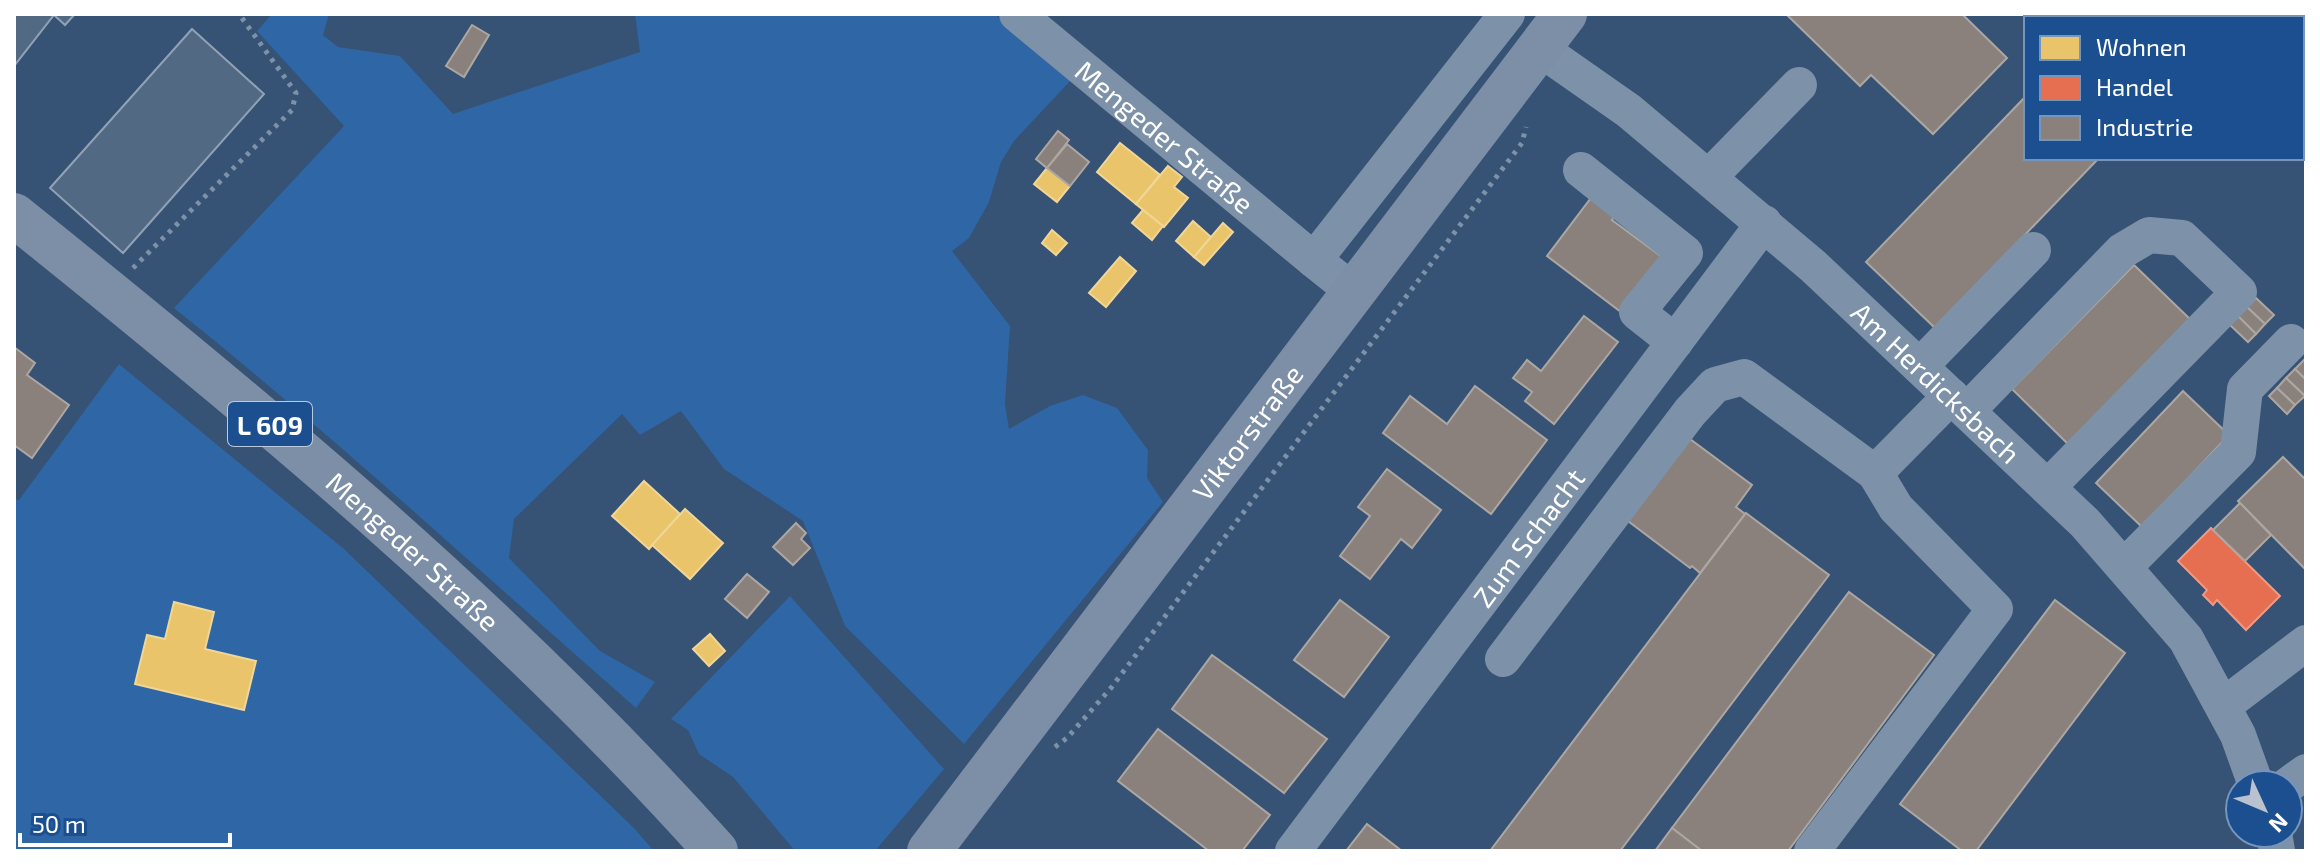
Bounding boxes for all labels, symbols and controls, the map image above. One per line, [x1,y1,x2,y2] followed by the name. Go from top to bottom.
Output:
[2024,16,2304,160] legend
[2096,32,2187,61] text: Wohnen
[1069,53,1261,220] street label: Mengeder Straße
[2096,72,2173,101] text: Handel
[2096,112,2193,141] text: Industrie
[1845,295,2028,470] street label: Am Herdicksbach
[1185,358,1310,507] street label: Viktorstraße
[228,402,312,446] road number: L 609
[1465,461,1591,613] street label: Zum Schacht
[320,464,507,638] street label: Mengeder Straße
[2224,769,2304,849] north arrow
[20,797,230,847] scale bar
[32,809,86,838] text: 50 m
[2264,809,2294,838] text: N

